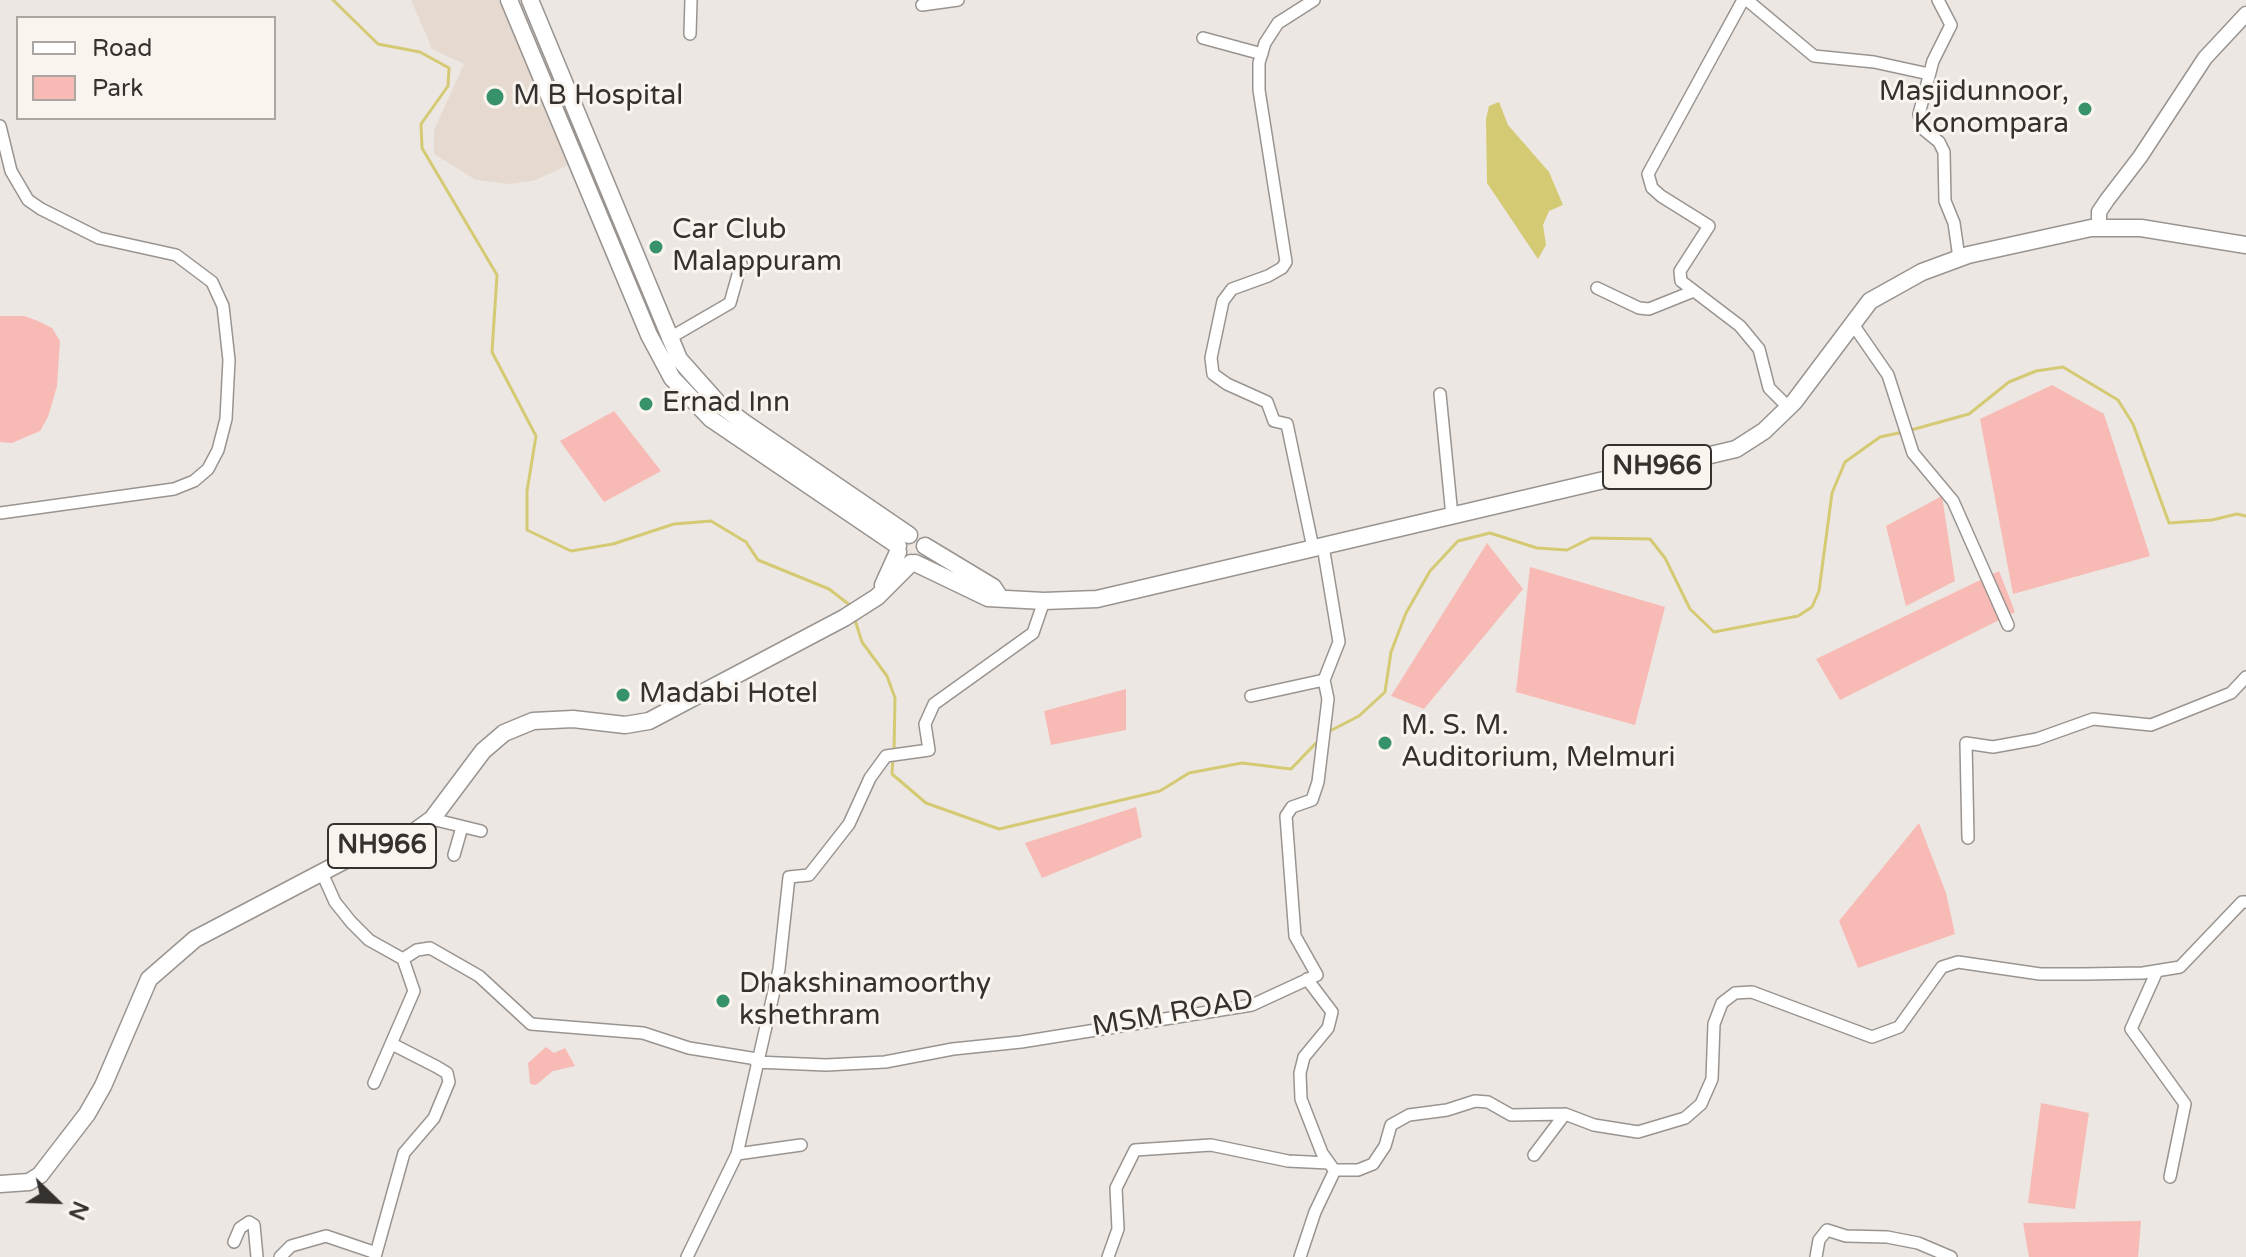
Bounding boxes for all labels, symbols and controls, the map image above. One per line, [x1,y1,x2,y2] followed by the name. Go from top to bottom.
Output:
[16,16,276,120] legend
[92,34,152,63] text: Road
[92,74,143,103] text: Park
[1879,76,2069,142] place label: Masjidunnoor, Konompara
[513,80,683,114] place label: M B Hospital
[484,86,506,108] marker: M B Hospital
[2076,100,2094,118] marker: Masjidunnoor, Konompara
[672,214,842,280] place label: Car Club Malappuram
[647,238,665,256] marker: Car Club Malappuram
[662,387,790,421] place label: Ernad Inn
[637,395,655,413] marker: Ernad Inn
[1603,445,1711,489] road number: NH966
[639,678,818,712] place label: Madabi Hotel
[614,686,632,704] marker: Madabi Hotel
[1401,710,1676,776] place label: M. S. M. Auditorium, Melmuri
[1376,734,1394,752] marker: M. S. M. Auditorium, Melmuri
[328,824,436,868] road number: NH966
[739,968,991,1034] place label: Dhakshinamoorthy kshethram
[1090,983,1256,1045] street label: MSM ROAD
[714,992,732,1010] marker: Dhakshinamoorthy kshethram
[16,1161,96,1241] north arrow
[63,1197,94,1224] text: N

